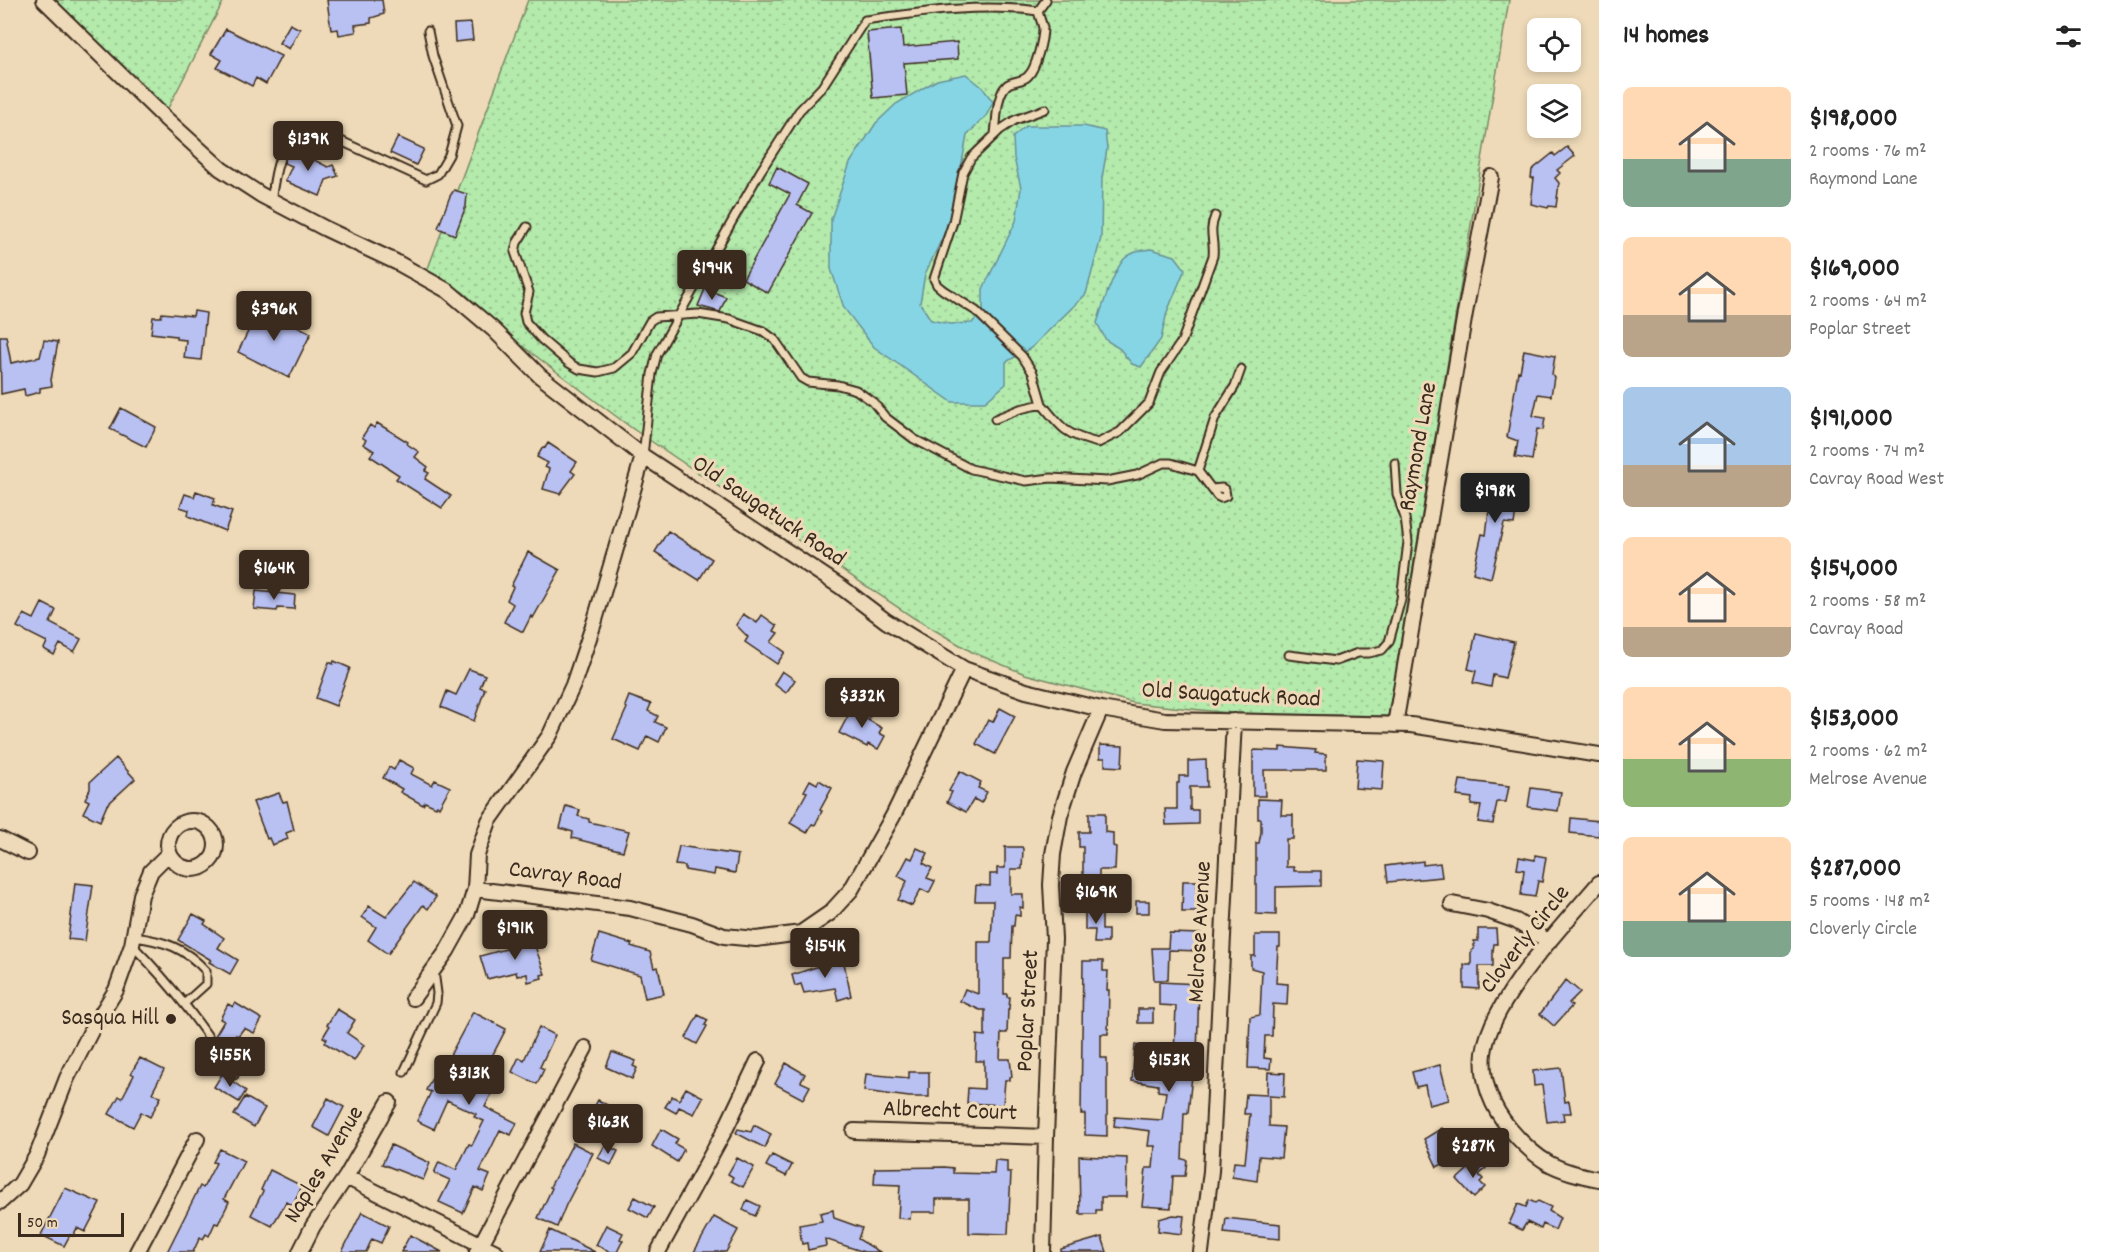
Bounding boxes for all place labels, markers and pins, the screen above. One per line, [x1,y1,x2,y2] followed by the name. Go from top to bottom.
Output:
[266,121,350,172] pin: $139K
[670,250,754,301] pin: $194K
[232,291,316,342] pin: $396K
[1453,473,1537,524] pin: $198K
[232,550,316,601] pin: $164K
[820,678,904,729] pin: $332K
[1054,874,1138,925] pin: $169K
[473,910,557,961] pin: $191K
[783,928,867,979] pin: $154K
[61,1002,159,1036] place label: Sasqua Hill
[164,1012,178,1026] marker: Sasqua Hill
[188,1037,272,1088] pin: $155K
[1127,1042,1211,1093] pin: $153K
[427,1055,511,1106] pin: $313K
[566,1104,650,1155] pin: $163K
[1431,1128,1515,1179] pin: $287K

